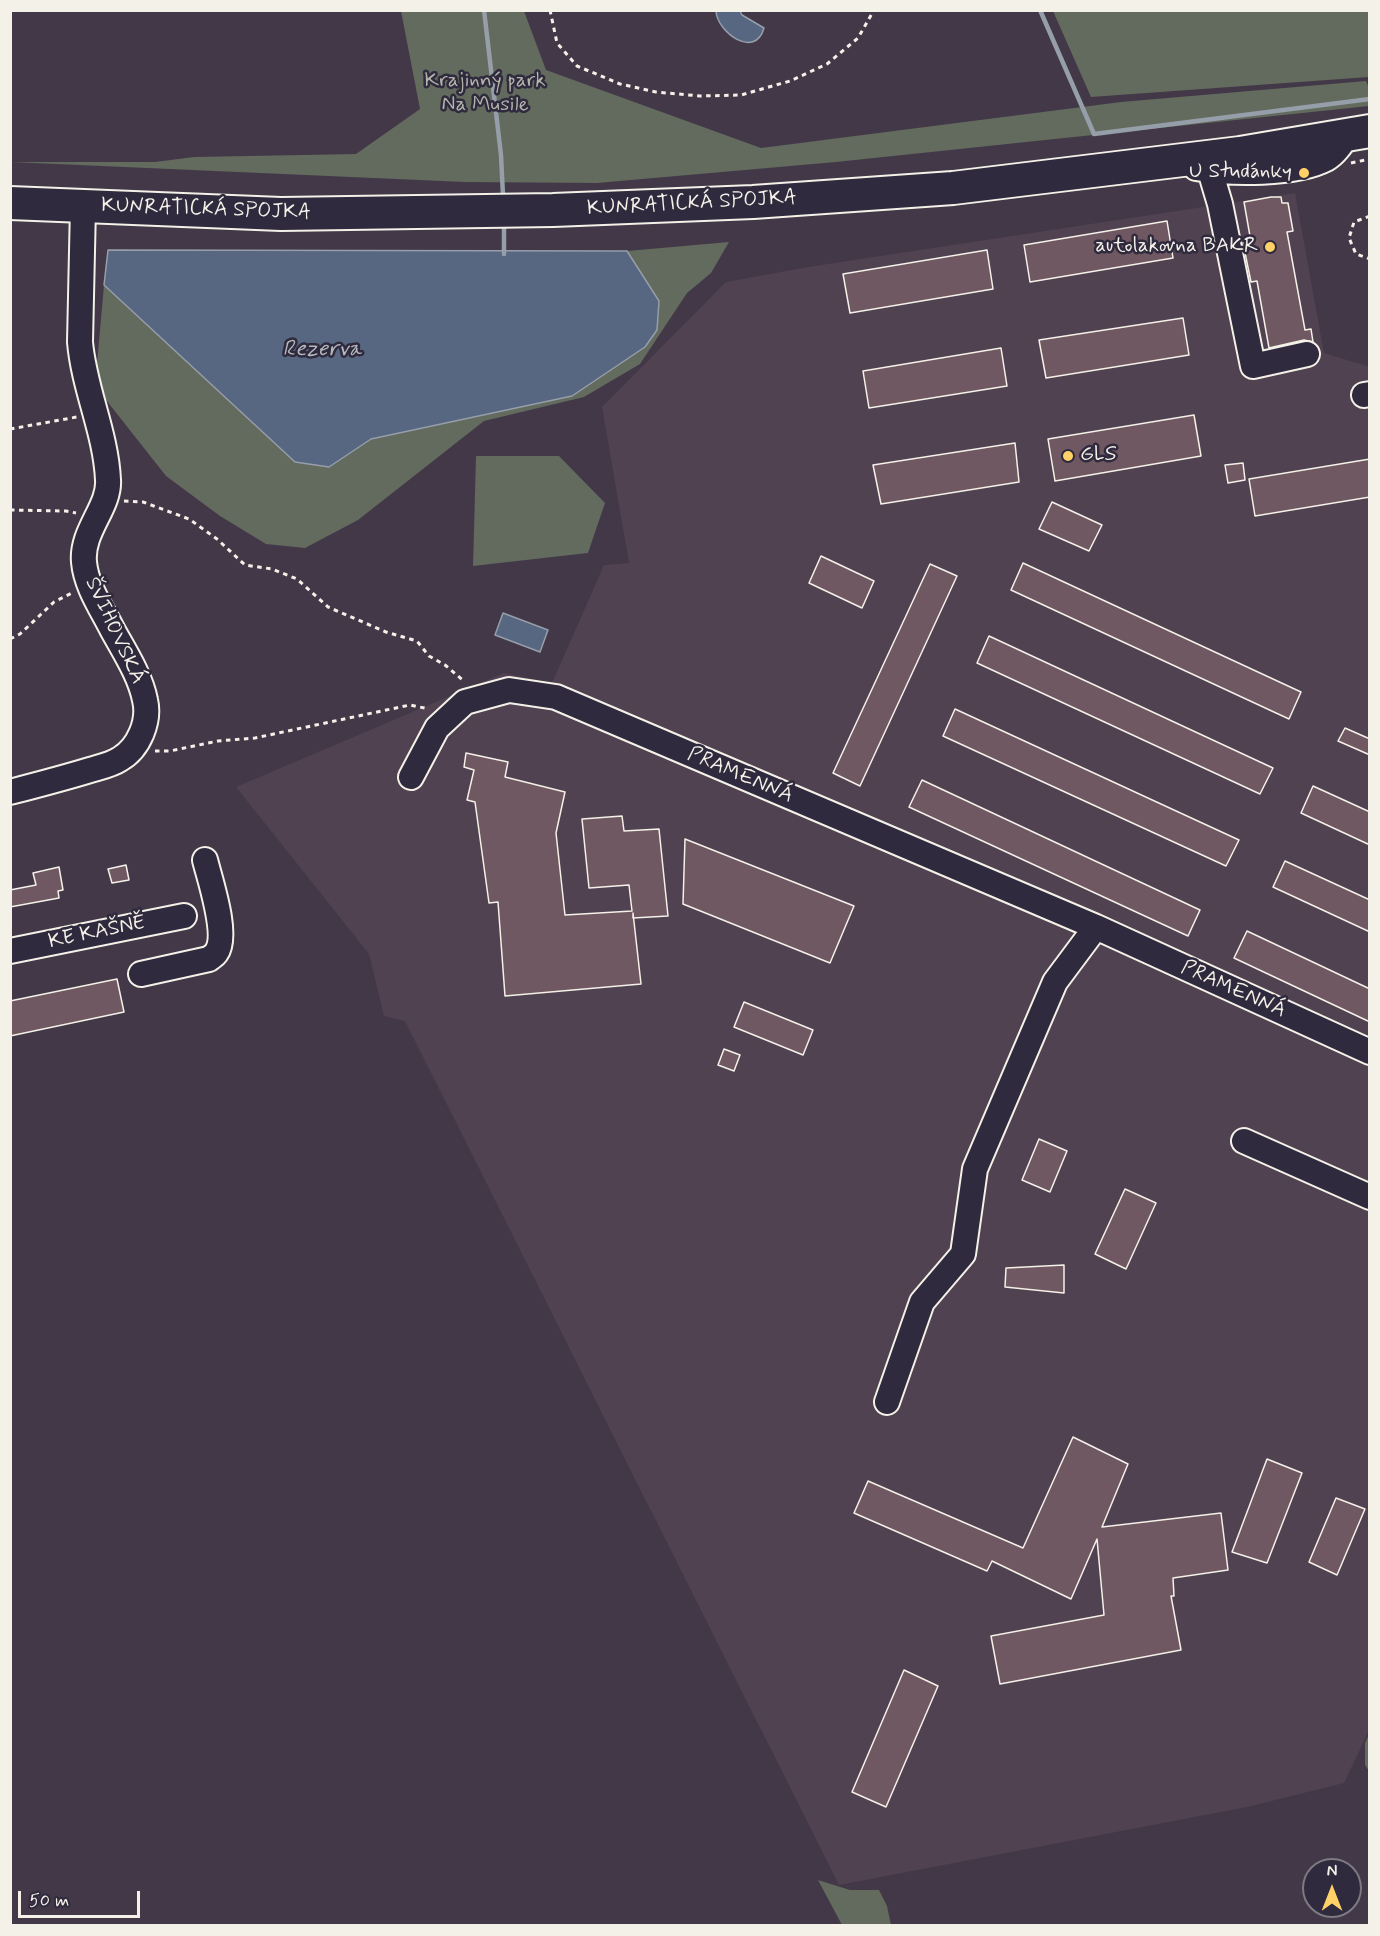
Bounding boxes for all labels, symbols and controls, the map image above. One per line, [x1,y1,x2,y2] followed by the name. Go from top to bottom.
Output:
[424,69,546,119] park label: Krajinný park Na Musile
[1189,160,1292,186] place label: U Studánky
[1297,166,1311,180] marker: U Studánky
[586,186,798,222] street label: KUNRATICKÁ SPOJKA
[101,194,311,226] street label: KUNRATICKÁ SPOJKA
[1095,234,1258,260] place label: autolakovna BAKR
[1263,240,1277,254] marker: autolakovna BAKR
[282,337,362,363] water label: Rezerva
[1080,443,1117,469] place label: GLS
[1061,449,1075,463] marker: GLS
[78,574,150,688] street label: ŠVIHOVSKÁ
[683,742,797,810] street label: PRAMENNÁ
[46,910,148,956] street label: KE KAŠNĚ
[1177,956,1289,1024] street label: PRAMENNÁ
[1302,1858,1362,1918] north arrow
[1327,1861,1337,1882] text: N
[21,1879,142,1917] scale bar
[29,1889,69,1913] text: 50 m

